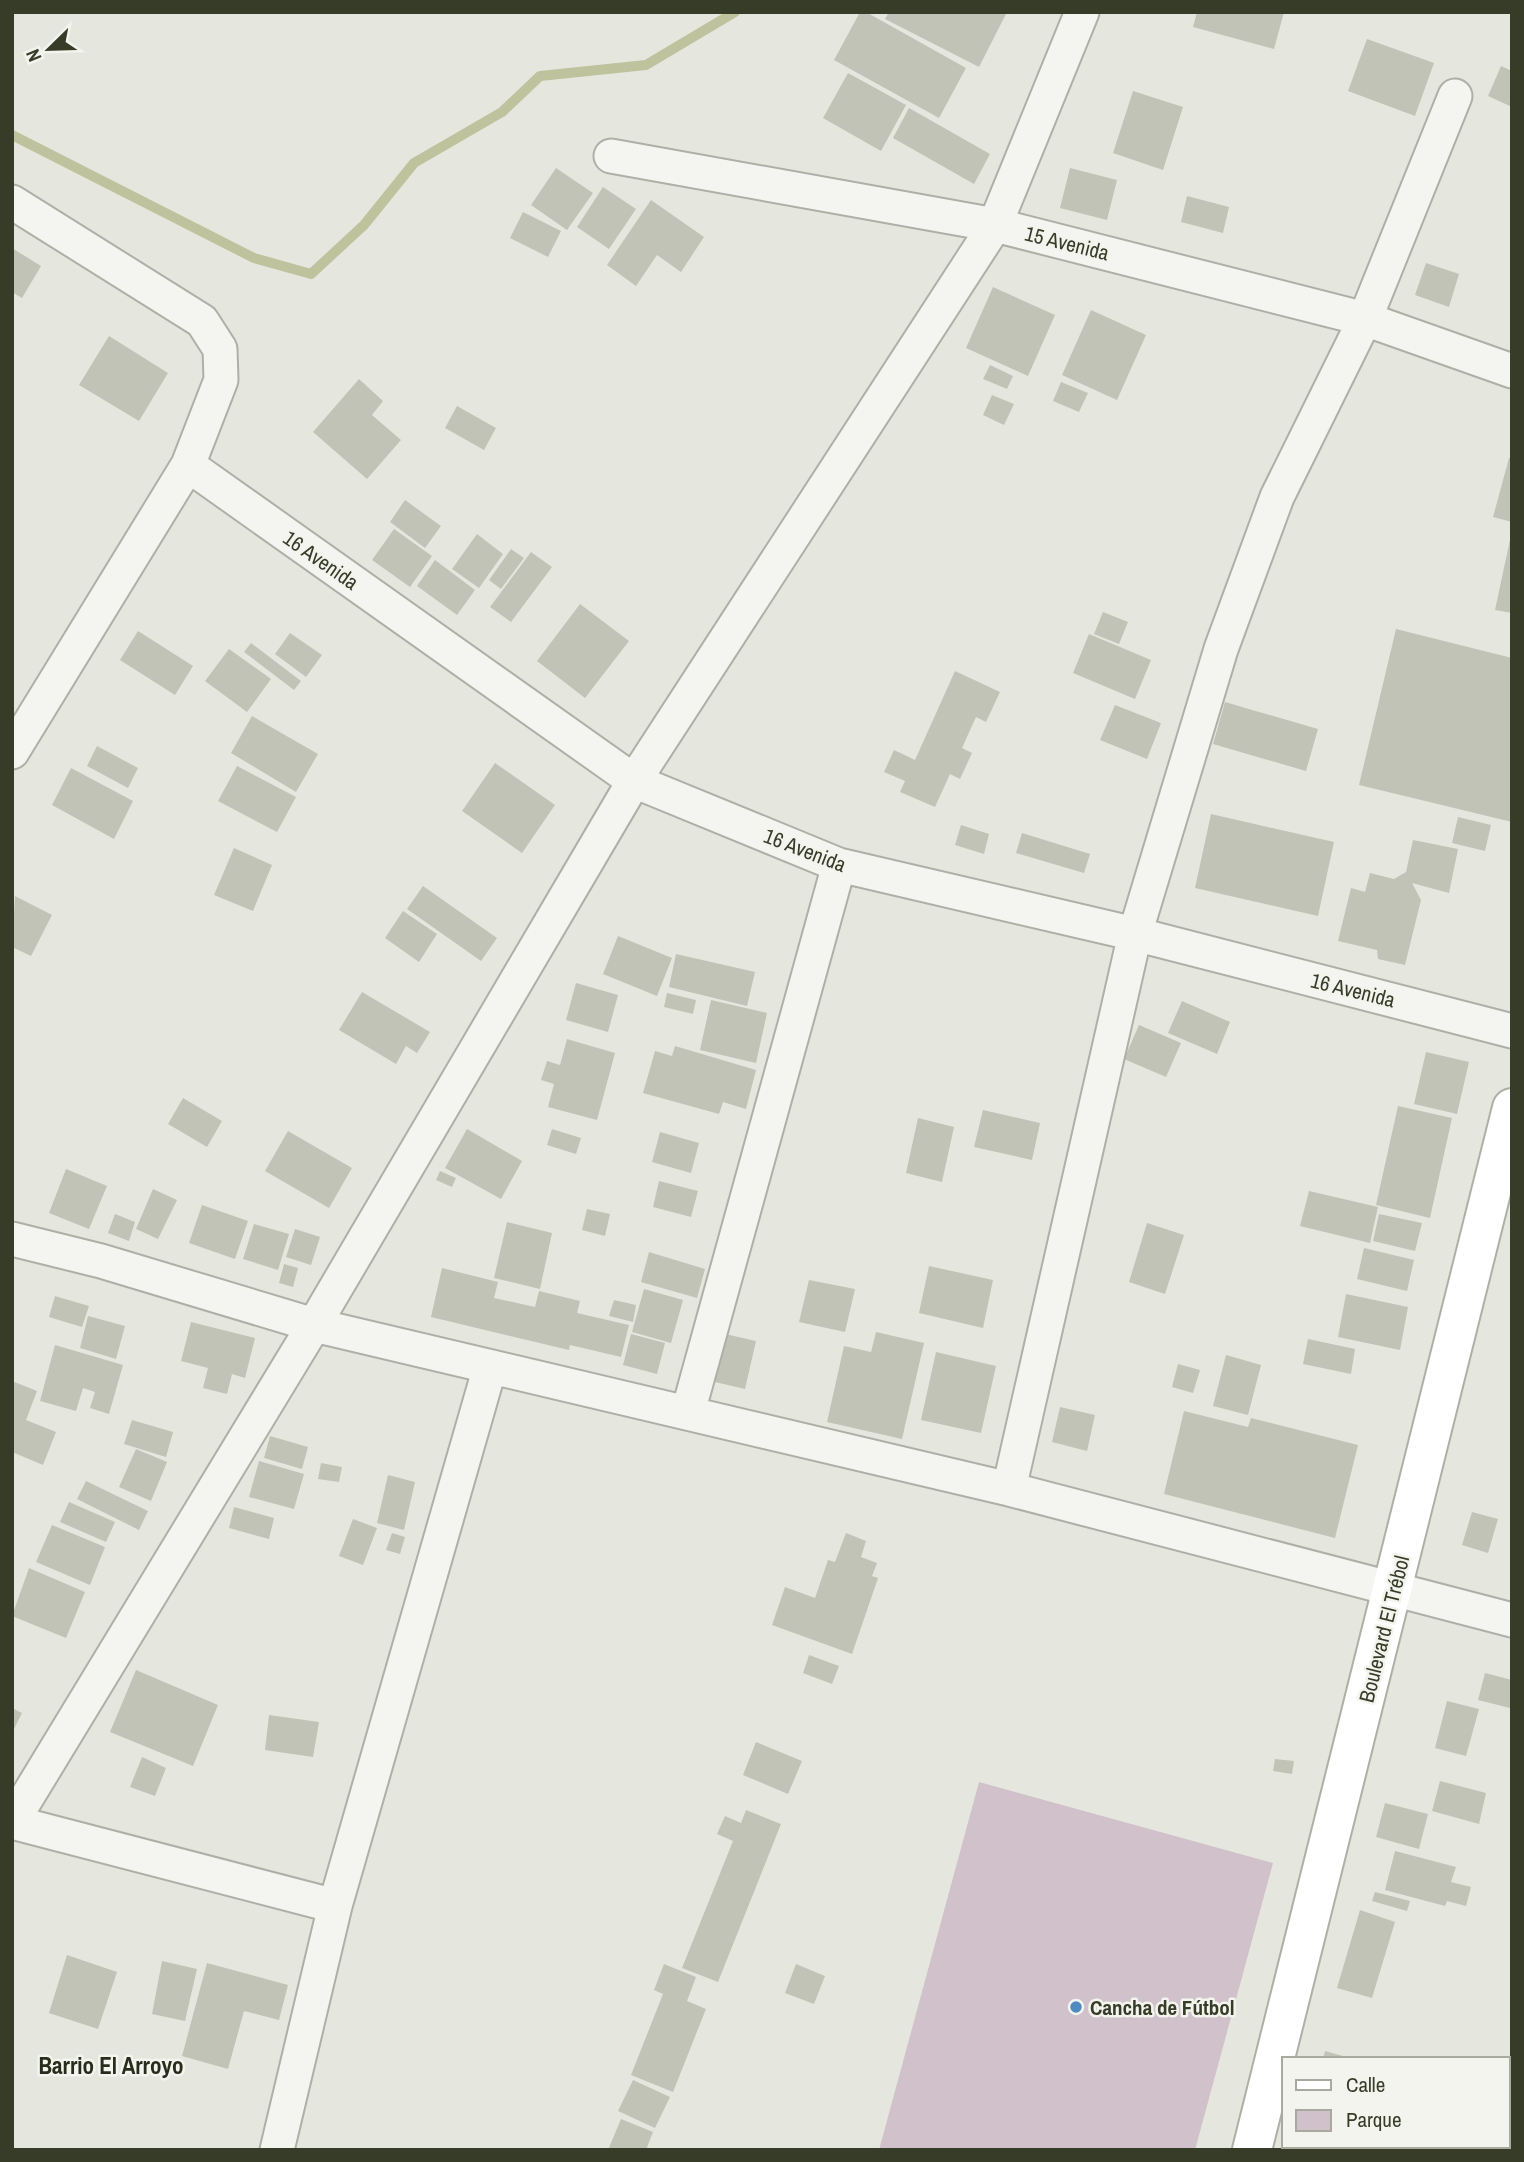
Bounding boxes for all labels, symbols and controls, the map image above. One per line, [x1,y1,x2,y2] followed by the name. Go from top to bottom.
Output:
[14,14,84,84] north arrow
[19,45,48,66] text: N
[1022,219,1113,268] street label: 15 Avenida
[278,523,365,597] street label: 16 Avenida
[760,821,851,879] street label: 16 Avenida
[1308,966,1399,1015] street label: 16 Avenida
[1352,1553,1416,1705] street label: Boulevard El Trébol
[1090,1993,1234,2022] place label: Cancha de Fútbol
[1068,1999,1084,2015] marker: Cancha de Fútbol
[39,2050,184,2081] district label: Barrio El Arroyo
[1282,2057,1510,2148] legend
[1346,2070,1385,2099] text: Calle
[1346,2105,1402,2134] text: Parque

